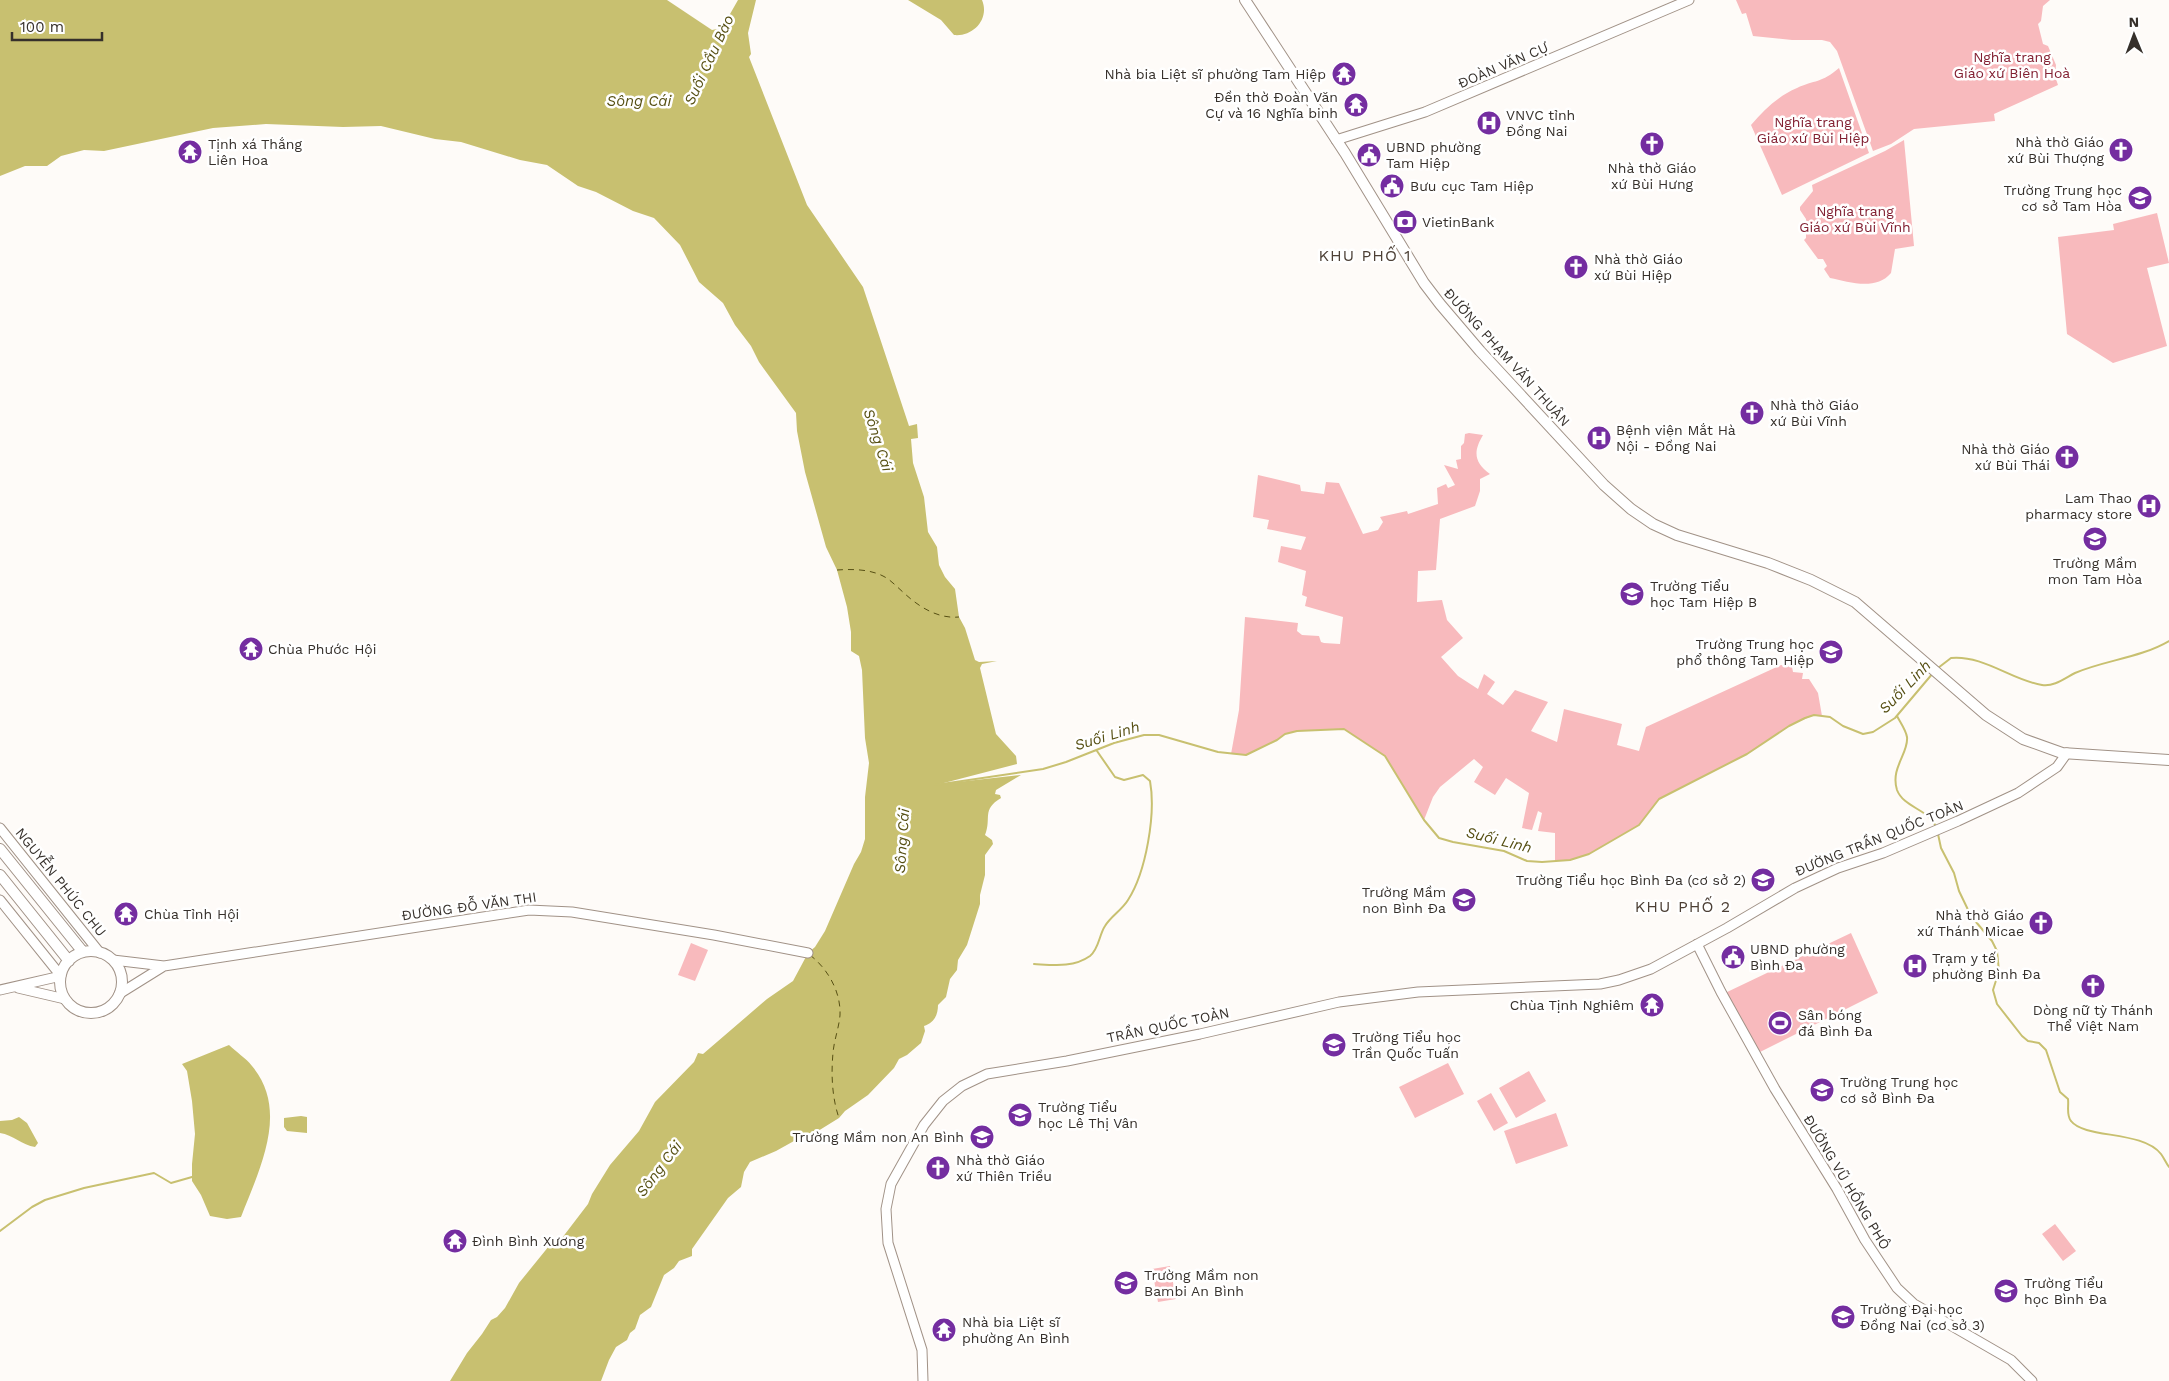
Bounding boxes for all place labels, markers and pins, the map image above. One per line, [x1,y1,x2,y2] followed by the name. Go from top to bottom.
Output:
[1331,61,1357,87] temple icon: Nhà bia Liệt sĩ phường Tam Hiệp
[1104,66,1326,82] place label: Nhà bia Liệt sĩ phường Tam Hiệp
[1205,89,1338,121] place label: Đền thờ Đoàn Văn Cự và 16 Nghĩa binh
[1343,92,1369,118] temple icon: Đền thờ Đoàn Văn Cự và 16 Nghĩa binh
[1506,107,1575,139] place label: VNVC tỉnh Đồng Nai
[1476,110,1502,136] hospital icon: VNVC tỉnh Đồng Nai
[1639,131,1665,157] church icon: Nhà thờ Giáo xứ Bùi Hưng
[2007,134,2105,166] place label: Nhà thờ Giáo xứ Bùi Thượng
[208,136,303,168] place label: Tịnh xá Thắng Liên Hoa
[2108,137,2134,163] church icon: Nhà thờ Giáo xứ Bùi Thượng
[177,139,203,165] temple icon: Tịnh xá Thắng Liên Hoa
[1386,139,1481,171] place label: UBND phường Tam Hiệp
[1356,142,1382,168] public building icon: UBND phường Tam Hiệp
[1608,160,1696,192] place label: Nhà thờ Giáo xứ Bùi Hưng
[1379,173,1405,199] public building icon: Bưu cục Tam Hiệp
[1410,178,1534,194] place label: Bưu cục Tam Hiệp
[2004,182,2122,214] place label: Trường Trung học cơ sở Tam Hòa
[2127,185,2153,211] school or university icon: Trường Trung học cơ sở Tam Hòa
[1392,209,1418,235] bank icon: VietinBank
[1422,214,1495,230] place label: VietinBank
[1594,251,1683,283] place label: Nhà thờ Giáo xứ Bùi Hiệp
[1563,254,1589,280] church icon: Nhà thờ Giáo xứ Bùi Hiệp
[1770,397,1859,429] place label: Nhà thờ Giáo xứ Bùi Vĩnh
[1739,400,1765,426] church icon: Nhà thờ Giáo xứ Bùi Vĩnh
[1616,422,1736,454] place label: Bệnh viện Mắt Hà Nội - Đồng Nai
[1586,425,1612,451] hospital icon: Bệnh viện Mắt Hà Nội - Đồng Nai
[1961,441,2050,473] place label: Nhà thờ Giáo xứ Bùi Thái
[2054,444,2080,470] church icon: Nhà thờ Giáo xứ Bùi Thái
[2025,490,2132,522] place label: Lam Thao pharmacy store
[2136,493,2162,519] hospital icon: Lam Thao pharmacy store
[2082,526,2108,552] school or university icon: Trường Mầm mon Tam Hòa
[2048,555,2142,587] place label: Trường Mầm mon Tam Hòa
[1650,578,1757,610] place label: Trường Tiểu học Tam Hiệp B
[1619,581,1645,607] school or university icon: Trường Tiểu học Tam Hiệp B
[238,636,264,662] temple icon: Chùa Phước Hội
[1676,636,1814,668] place label: Trường Trung học phổ thông Tam Hiệp
[1818,639,1844,665] school or university icon: Trường Trung học phổ thông Tam Hiệp
[268,641,376,657] place label: Chùa Phước Hội
[1750,867,1776,893] school or university icon: Trường Tiểu học Bình Đa (cơ sở 2)
[1516,872,1746,888] place label: Trường Tiểu học Bình Đa (cơ sở 2)
[1362,884,1446,916] place label: Trường Mầm non Bình Đa
[1451,887,1477,913] school or university icon: Trường Mầm non Bình Đa
[113,901,139,927] temple icon: Chùa Tỉnh Hội
[144,906,239,922] place label: Chùa Tỉnh Hội
[1917,907,2024,939] place label: Nhà thờ Giáo xứ Thánh Micae
[2028,910,2054,936] church icon: Nhà thờ Giáo xứ Thánh Micae
[1750,941,1845,973] place label: UBND phường Bình Đa
[1720,944,1746,970] public building icon: UBND phường Bình Đa
[1932,950,2041,982] place label: Trạm y tế phường Bình Đa
[1902,953,1928,979] hospital icon: Trạm y tế phường Bình Đa
[2080,973,2106,999] church icon: Dòng nữ tỳ Thánh Thể Việt Nam
[1639,992,1665,1018] temple icon: Chùa Tịnh Nghiêm
[1510,997,1634,1013] place label: Chùa Tịnh Nghiêm
[2033,1002,2153,1034] place label: Dòng nữ tỳ Thánh Thể Việt Nam
[1798,1007,1872,1039] place label: Sân bóng đá Bình Đa
[1767,1010,1793,1036] sports icon: Sân bóng đá Bình Đa
[1352,1029,1461,1061] place label: Trường Tiểu học Trần Quốc Tuấn
[1321,1032,1347,1058] school or university icon: Trường Tiểu học Trần Quốc Tuấn
[1840,1074,1959,1106] place label: Trường Trung học cơ sở Bình Đa
[1809,1077,1835,1103] school or university icon: Trường Trung học cơ sở Bình Đa
[1038,1099,1138,1131] place label: Trường Tiểu học Lê Thị Vân
[1007,1102,1033,1128] school or university icon: Trường Tiểu học Lê Thị Vân
[969,1124,995,1150] school or university icon: Trường Mầm non An Bình
[792,1129,964,1145] place label: Trường Mầm non An Bình
[956,1152,1052,1184] place label: Nhà thờ Giáo xứ Thiên Triều
[925,1155,951,1181] church icon: Nhà thờ Giáo xứ Thiên Triều
[442,1228,468,1254] temple icon: Đình Bình Xương
[472,1233,585,1249] place label: Đình Bình Xương
[1144,1267,1259,1299] place label: Trường Mầm non Bambi An Bình
[1113,1270,1139,1296] school or university icon: Trường Mầm non Bambi An Bình
[2024,1275,2107,1307] place label: Trường Tiểu học Bình Đa
[1993,1278,2019,1304] school or university icon: Trường Tiểu học Bình Đa
[1860,1301,1985,1333] place label: Trường Đại học Đồng Nai (cơ sở 3)
[1830,1304,1856,1330] school or university icon: Trường Đại học Đồng Nai (cơ sở 3)
[962,1314,1070,1346] place label: Nhà bia Liệt sĩ phường An Bình
[931,1317,957,1343] temple icon: Nhà bia Liệt sĩ phường An Bình

